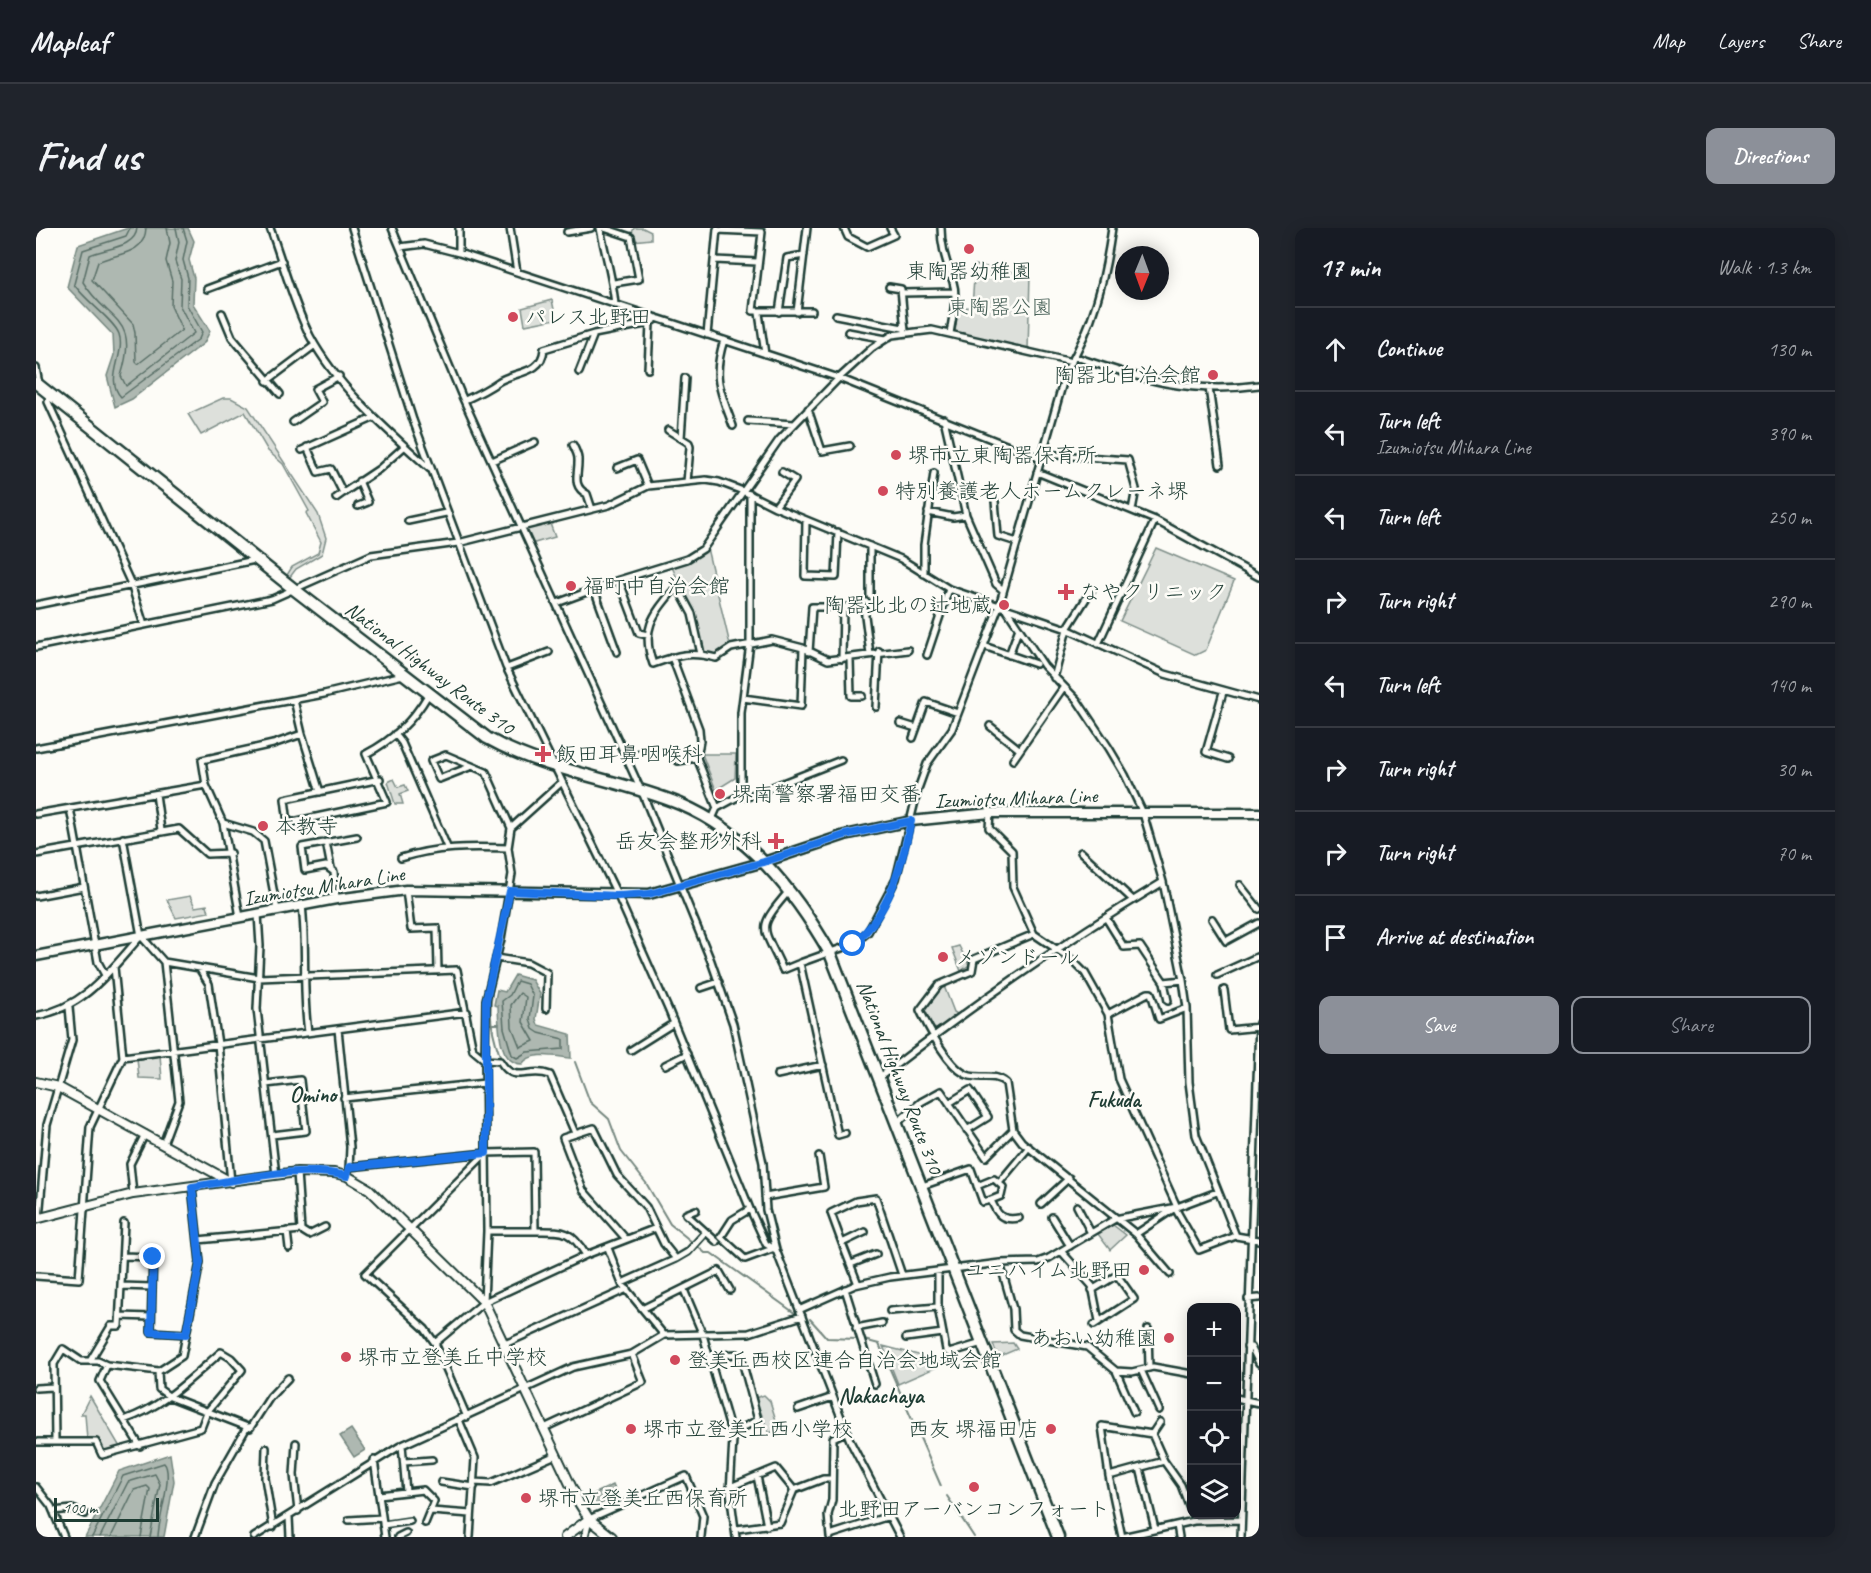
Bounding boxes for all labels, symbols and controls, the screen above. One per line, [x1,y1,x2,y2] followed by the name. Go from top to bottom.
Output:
[30,24,108,59] text: Mapleaf
[1652,28,1685,54] text: Map
[1718,28,1764,54] text: Layers
[1797,28,1841,54] text: Share
[1706,128,1835,184] button: Directions
[36,130,141,183] text: Find us
[962,242,976,256] marker: 東陶器幼稚園
[1115,246,1169,300] north arrow
[1319,251,1380,284] text: 17 min
[1717,255,1811,280] text: Walk · 1.3 km
[906,258,1032,284] place label: 東陶器幼稚園
[948,294,1053,320] park label: 東陶器公園
[525,304,651,330] place label: パレス北野田
[506,310,520,324] marker: パレス北野田
[1319,333,1352,366] icon: ahead
[1376,335,1442,363] text: Continue
[1768,337,1811,362] text: 130 m
[1054,362,1201,388] place label: 陶器北自治会館
[1206,368,1220,382] marker: 陶器北自治会館
[1376,407,1440,435] text: Turn left
[1319,417,1352,450] icon: left
[1768,421,1811,446] text: 390 m
[1376,435,1531,460] text: Izumiotsu Mihara Line
[908,442,1097,468] place label: 堺市立東陶器保育所
[889,448,903,462] marker: 堺市立東陶器保育所
[895,478,1188,504] place label: 特別養護老人ホームクレーネ堺
[876,484,890,498] marker: 特別養護老人ホームクレーネ堺
[1319,501,1352,534] icon: left
[1376,503,1440,531] text: Turn left
[1768,505,1811,530] text: 250 m
[583,573,730,599] place label: 福町中自治会館
[564,579,578,593] marker: 福町中自治会館
[1080,579,1227,605] place label: なやクリニック
[1057,583,1075,601] marker: なやクリニック
[1319,585,1352,618] icon: right
[1376,587,1453,615] text: Turn right
[1768,589,1811,614] text: 290 m
[824,592,992,618] place label: 陶器北北の辻地蔵
[340,596,521,741] street label: National Highway Route 310
[997,598,1011,612] marker: 陶器北北の辻地蔵
[1319,669,1352,702] icon: left
[1376,671,1440,699] text: Turn left
[1768,673,1811,698] text: 140 m
[556,741,703,767] place label: 飯田耳鼻咽喉科
[534,745,552,763] marker: 飯田耳鼻咽喉科
[1319,753,1352,786] icon: right
[1376,755,1453,783] text: Turn right
[1777,757,1811,782] text: 30 m
[732,781,921,807] place label: 堺南警察署福田交番
[934,782,1099,814] street label: Izumiotsu Mihara Line
[713,787,727,801] marker: 堺南警察署福田交番
[275,813,338,839] place label: 本教寺
[256,819,270,833] marker: 本教寺
[615,828,762,854] place label: 岳友会整形外科
[767,832,785,850] marker: 岳友会整形外科
[1319,837,1352,870] icon: right
[1376,839,1453,867] text: Turn right
[1777,841,1811,866] text: 70 m
[242,860,407,912] street label: Izumiotsu Mihara Line
[1319,921,1352,954] icon: arrive
[1376,923,1533,951] text: Arrive at destination
[839,930,865,956] route start
[955,944,1080,970] place label: メゾンドール
[936,950,950,964] marker: メゾンドール
[851,977,949,1179] street label: National Highway Route 310
[1319,996,1559,1054] button: Save
[1571,996,1811,1054] button: Share
[290,1081,338,1109] district label: Omino
[1088,1086,1142,1114] district label: Fukuda
[139,1243,165,1269] route end
[965,1257,1132,1283] place label: ユニハイム北野田
[1137,1263,1151,1277] marker: ユニハイム北野田
[1187,1303,1241,1519] map controls
[1187,1303,1241,1357] button: +
[1031,1325,1157,1351] place label: あおい幼稚園
[1162,1331,1176,1345] marker: あおい幼稚園
[358,1344,547,1370] place label: 堺市立登美丘中学校
[687,1347,1002,1373] place label: 登美丘西校区連合自治会地域会館
[339,1350,353,1364] marker: 堺市立登美丘中学校
[668,1353,682,1367] marker: 登美丘西校区連合自治会地域会館
[1187,1357,1241,1411] button: −
[838,1382,926,1410] district label: Nakachaya
[1187,1411,1241,1465] button: locate
[643,1416,853,1442] place label: 堺市立登美丘西小学校
[908,1416,1039,1442] place label: 西友 堺福田店
[624,1422,638,1436] marker: 堺市立登美丘西小学校
[1044,1422,1058,1436] marker: 西友 堺福田店
[1187,1465,1241,1519] button: layers
[967,1480,981,1494] marker: 北野田アーバンコンフォート
[538,1485,748,1511] place label: 堺市立登美丘西保育所
[519,1491,533,1505] marker: 堺市立登美丘西保育所
[54,1495,159,1522] scale bar
[838,1496,1110,1522] place label: 北野田アーバンコンフォート
[63,1498,97,1518] text: 100 m

